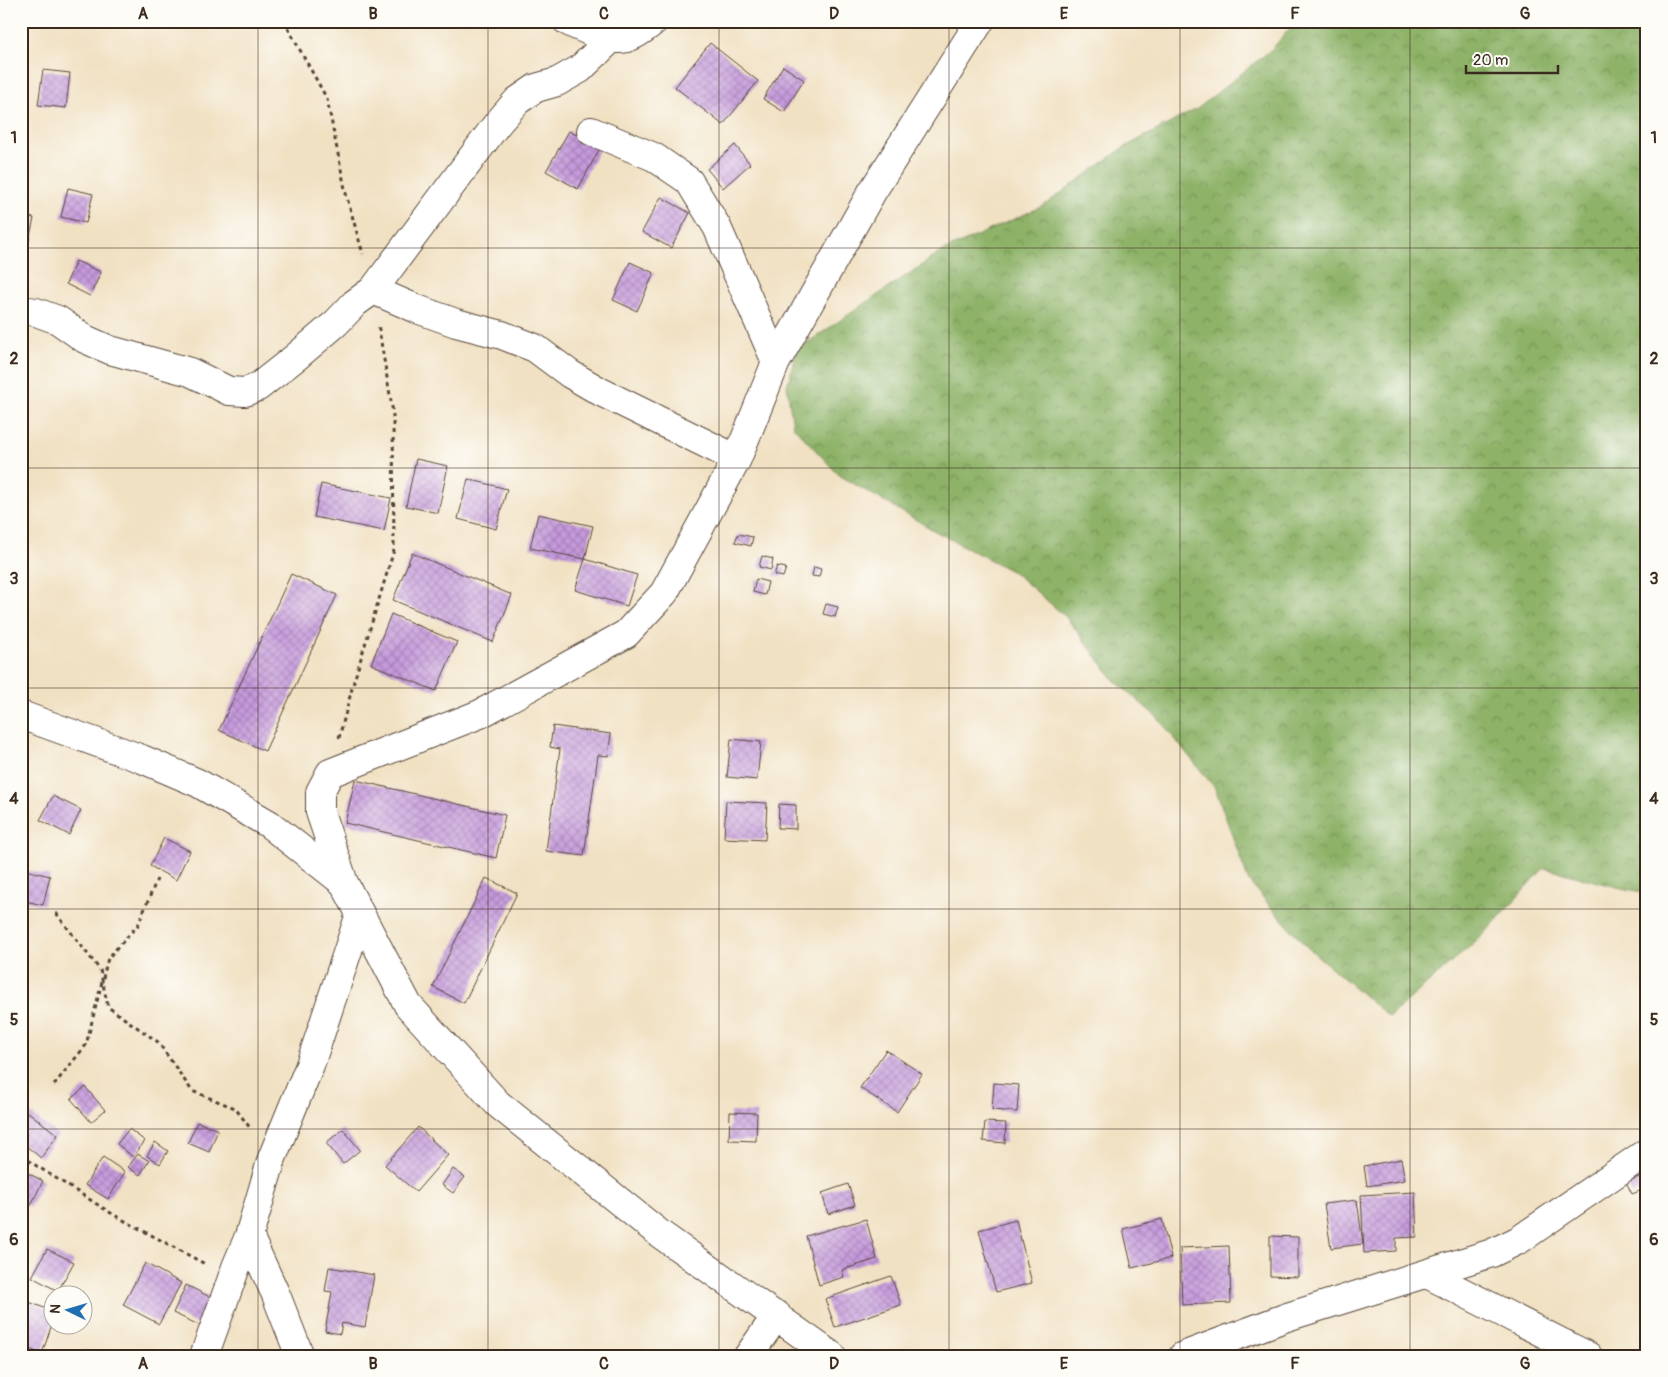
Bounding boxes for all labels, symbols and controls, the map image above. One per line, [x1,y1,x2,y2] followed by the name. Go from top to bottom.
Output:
[138,4,149,24] text: A
[368,4,378,24] text: B
[599,4,609,24] text: C
[829,4,839,24] text: D
[1060,4,1069,24] text: E
[1290,4,1300,24] text: F
[1520,4,1531,24] text: G
[1466,42,1558,74] scale bar
[1473,51,1508,70] text: 20 m
[11,128,17,148] text: 1
[1651,128,1657,148] text: 1
[10,349,19,369] text: 2
[1650,349,1659,369] text: 2
[10,569,19,589] text: 3
[1650,569,1659,589] text: 3
[9,789,19,809] text: 4
[1649,789,1659,809] text: 4
[10,1010,19,1030] text: 5
[1650,1010,1659,1030] text: 5
[9,1230,19,1250] text: 6
[1649,1230,1659,1250] text: 6
[42,1284,92,1334] north arrow
[47,1303,64,1314] text: N
[138,1354,149,1374] text: A
[368,1354,378,1374] text: B
[599,1354,609,1374] text: C
[829,1354,839,1374] text: D
[1060,1354,1069,1374] text: E
[1290,1354,1300,1374] text: F
[1520,1354,1531,1374] text: G

